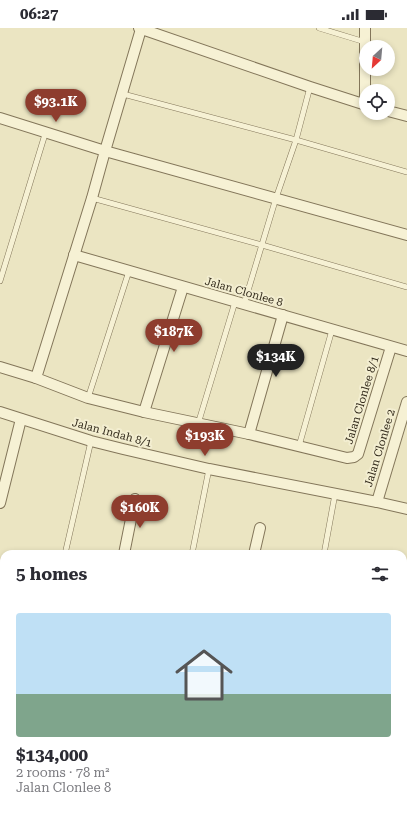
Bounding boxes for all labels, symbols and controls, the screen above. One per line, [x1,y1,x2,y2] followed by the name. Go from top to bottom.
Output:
[20,5,58,23] text: 06:27
[359,40,395,76] north arrow
[359,40,395,120] map controls
[359,84,395,120] button: locate
[23,89,89,123] pin: $93.1K
[34,94,78,109] text: $93.1K
[203,275,285,309] street label: Jalan Clonlee 8
[146,319,202,353] pin: $187K
[154,324,194,339] text: $187K
[248,344,304,378] pin: $134K
[256,349,296,364] text: $134K
[342,354,382,446] street label: Jalan Clonlee 8/1
[362,408,398,488] street label: Jalan Clonlee 2
[71,416,153,450] street label: Jalan Indah 8/1
[177,423,233,457] pin: $193K
[185,428,225,443] text: $193K
[112,495,168,529] pin: $160K
[120,500,160,515] text: $160K
[369,563,391,585] icon: filters
[16,564,87,584] text: 5 homes
[168,639,240,711] icon: home
[16,745,88,765] text: $134,000
[16,765,110,780] text: 2 rooms · 78 m²
[16,780,111,795] text: Jalan Clonlee 8

